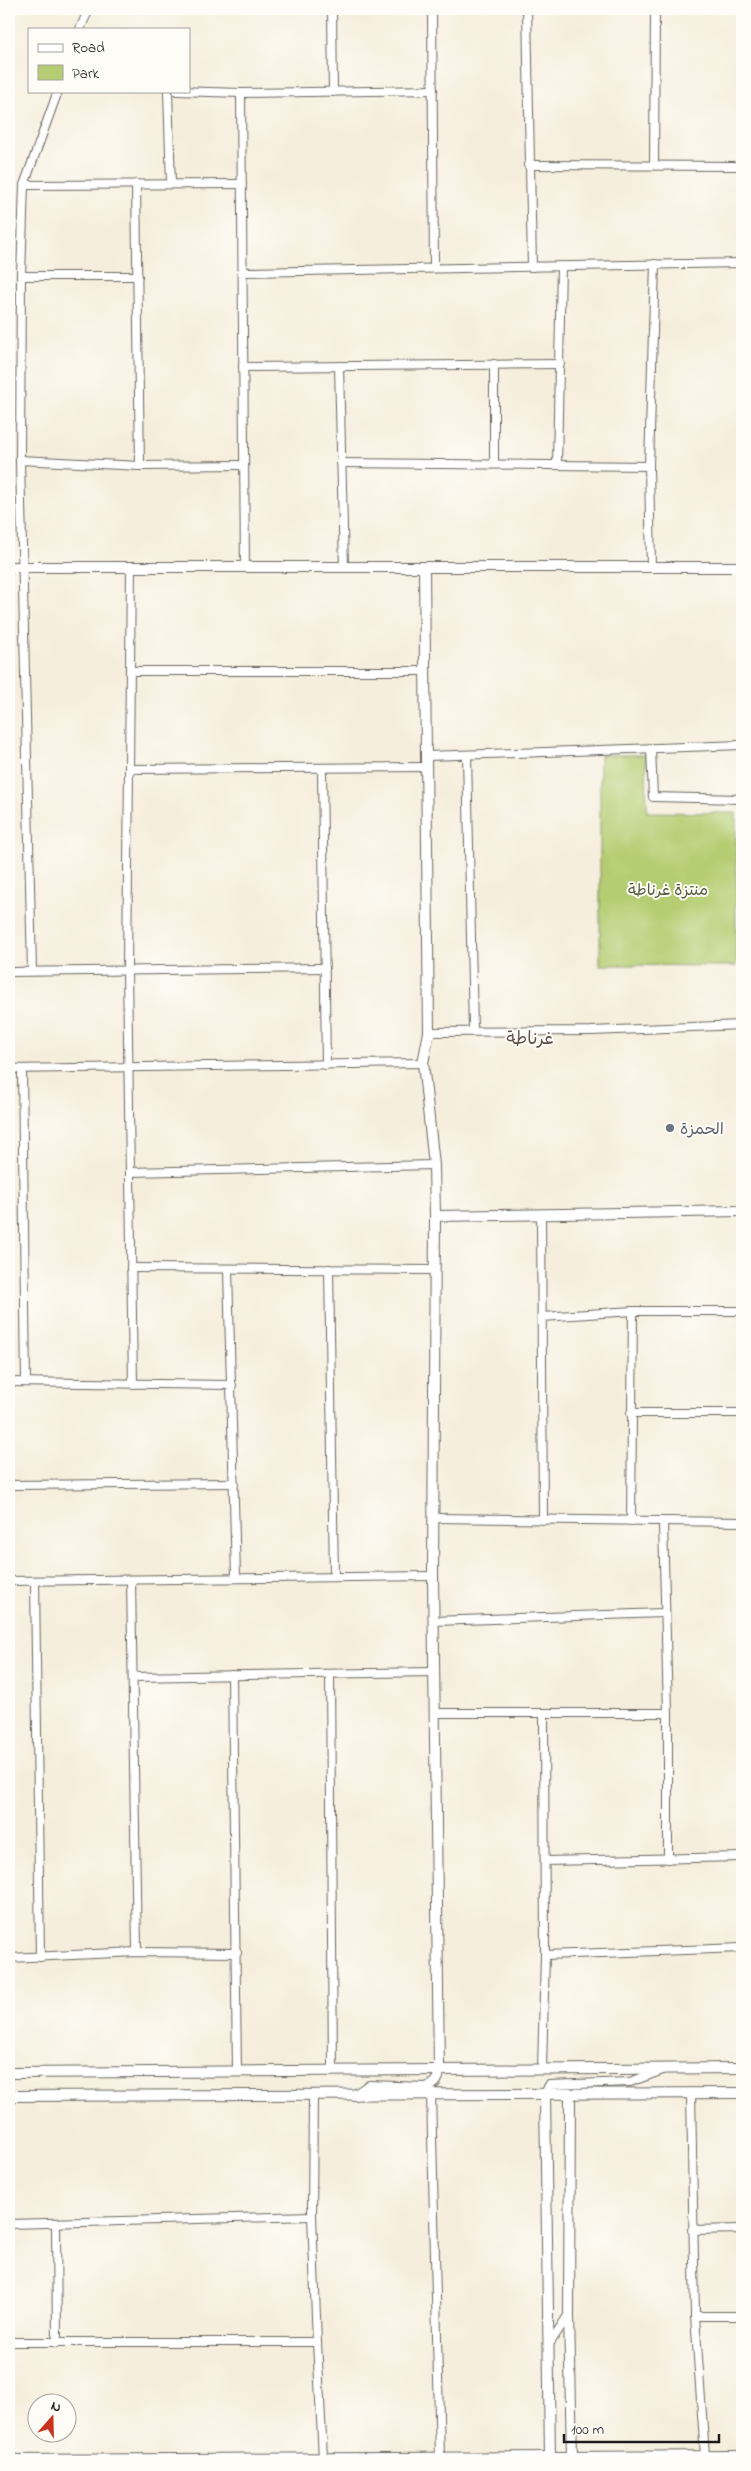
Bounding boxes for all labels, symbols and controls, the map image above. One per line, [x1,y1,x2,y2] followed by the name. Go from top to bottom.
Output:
[28,28,190,92] legend
[72,37,105,59] text: Road
[72,63,100,85] text: Park
[628,879,708,903] park label: منتزة غرناطة
[506,1027,554,1053] district label: غرناطة
[680,1118,724,1142] place label: الحمزة
[664,1122,676,1134] marker: الحمزة
[28,2394,78,2444] north arrow
[48,2396,64,2419] text: N
[564,2411,718,2443] scale bar
[571,2419,604,2441] text: 100 m

